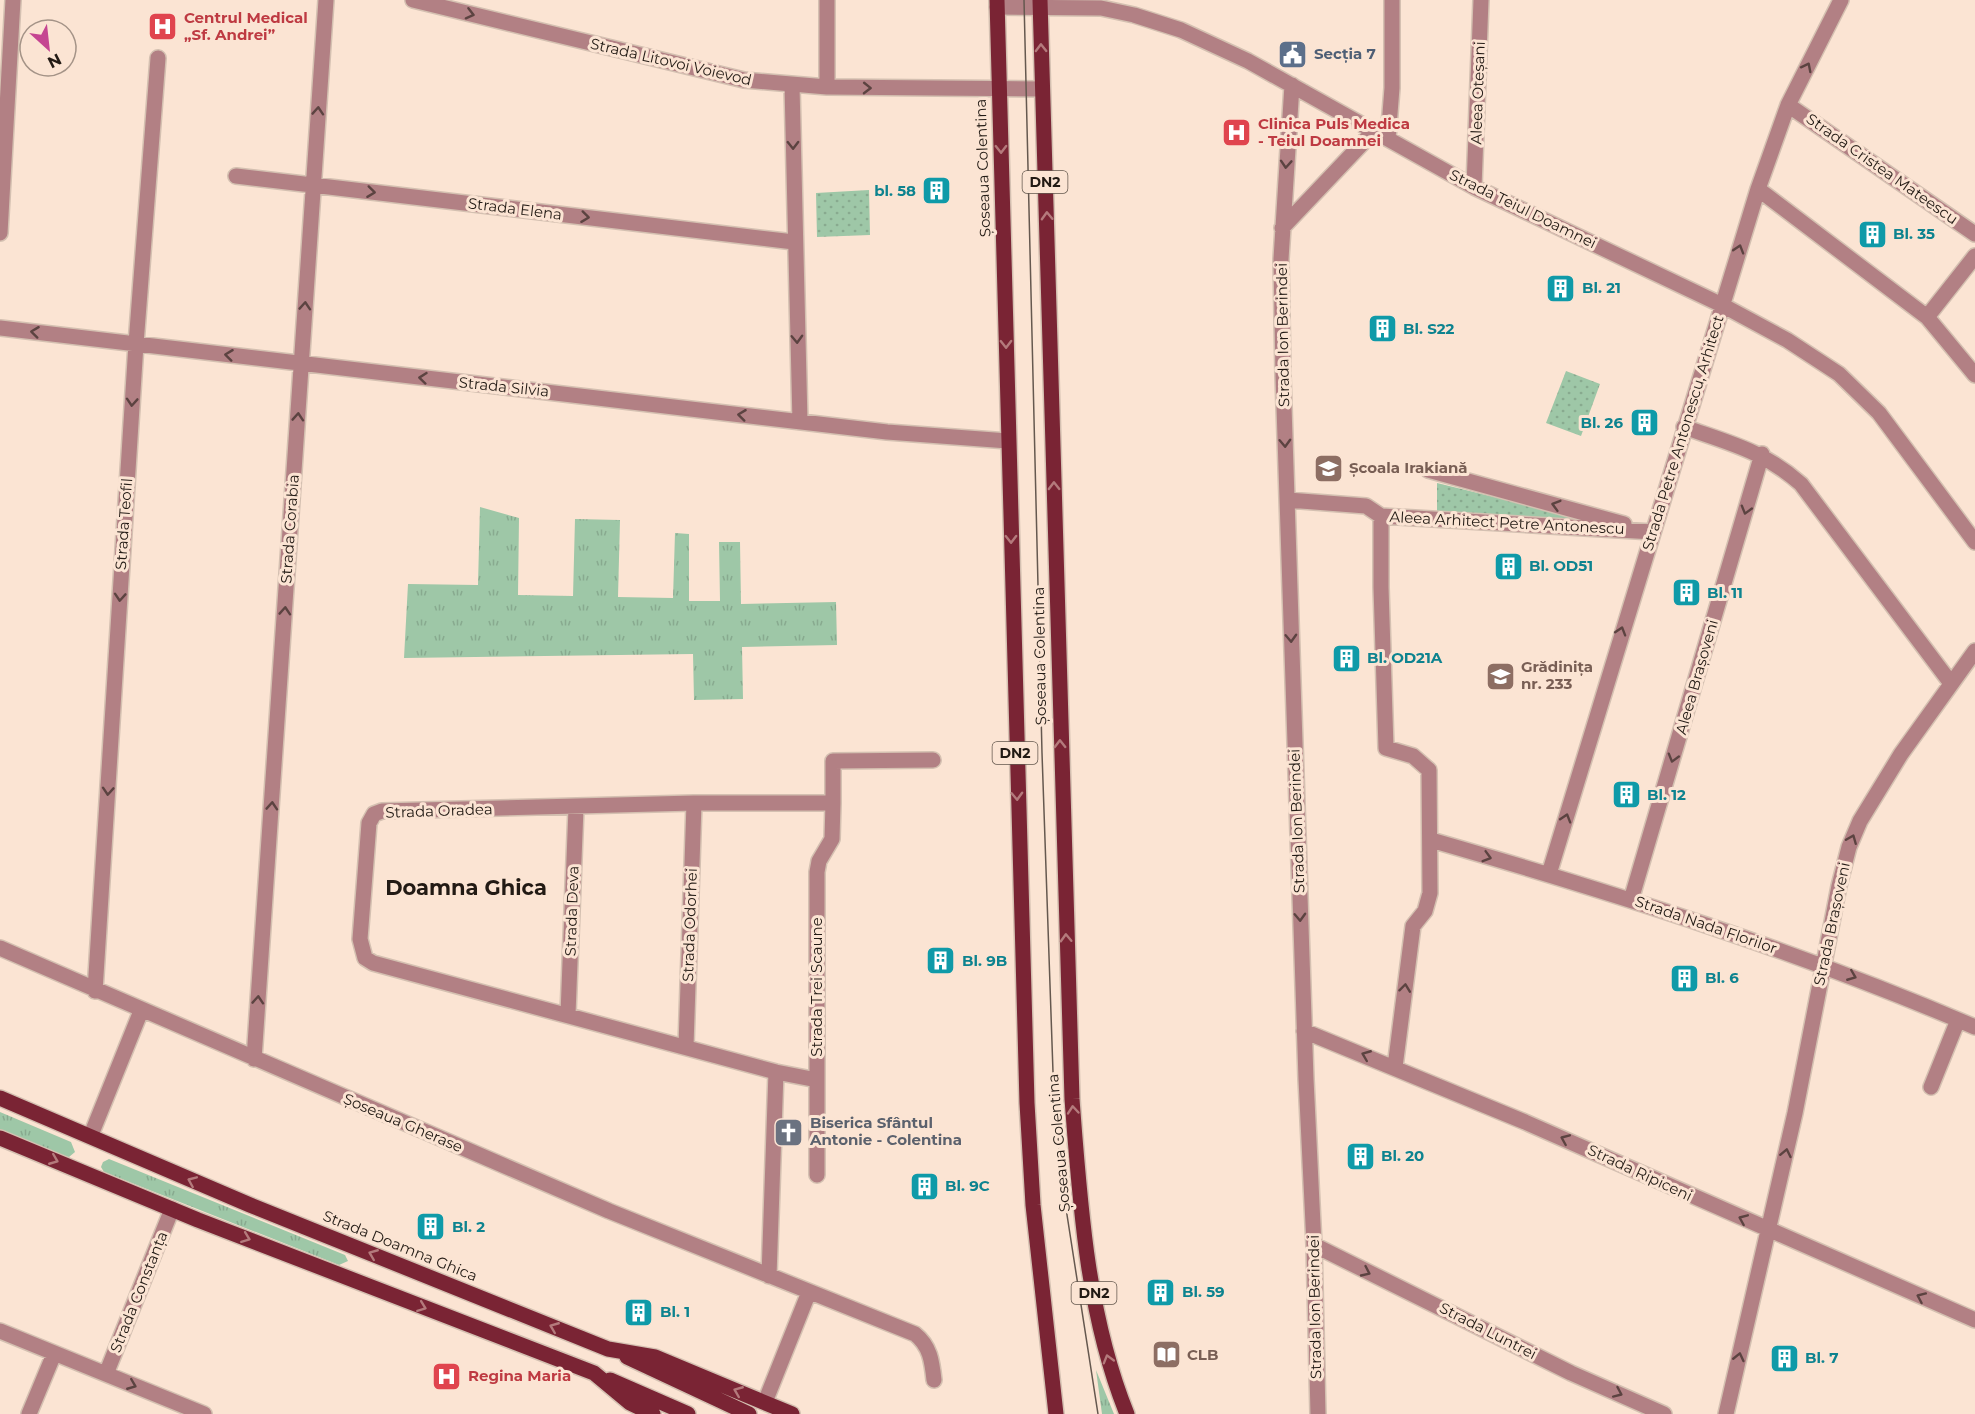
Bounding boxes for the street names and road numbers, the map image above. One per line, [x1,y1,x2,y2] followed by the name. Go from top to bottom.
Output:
[589,34,754,89] street label: Strada Litovoi Voievod
[1466,41,1490,145] street label: Aleea Oteșani
[971,98,995,238] street label: Șoseaua Colentina
[1803,109,1962,228] street label: Strada Cristea Mateescu
[1447,165,1600,252] street label: Strada Teiul Doamnei
[1022,171,1068,193] road number: DN2
[467,193,563,224] street label: Strada Elena
[1272,263,1293,407] street label: Strada Ion Berindei
[1638,313,1727,553] street label: Strada Petre Antonescu, Arhitect
[458,372,550,401] street label: Strada Silvia
[276,474,303,584] street label: Strada Corabia
[111,477,136,570] street label: Strada Teofil
[1389,507,1625,538] street label: Aleea Arhitect Petre Antonescu
[1029,587,1051,725] street label: Șoseaua Colentina
[1671,617,1723,737] street label: Aleea Brașoveni
[992,742,1038,764] road number: DN2
[1284,749,1309,893] street label: Strada Ion Berindei
[385,799,493,822] street label: Strada Oradea
[1809,860,1855,988] street label: Strada Brașoveni
[560,865,583,957] street label: Strada Deva
[678,868,701,982] street label: Strada Odorhei
[1633,891,1780,958] street label: Strada Nada Florilor
[807,917,826,1057] street label: Strada Trei Scaune
[1043,1073,1075,1213] street label: Șoseaua Colentina
[340,1089,466,1157] street label: Șoseaua Gherase
[1585,1140,1696,1205] street label: Strada Ripiceni
[320,1206,480,1285] street label: Strada Doamna Ghica
[106,1228,172,1356] street label: Strada Constanța
[1304,1235,1325,1379] street label: Strada Ion Berindei
[1072,1282,1116,1304] road number: DN2
[1436,1298,1540,1363] street label: Strada Luntrei

